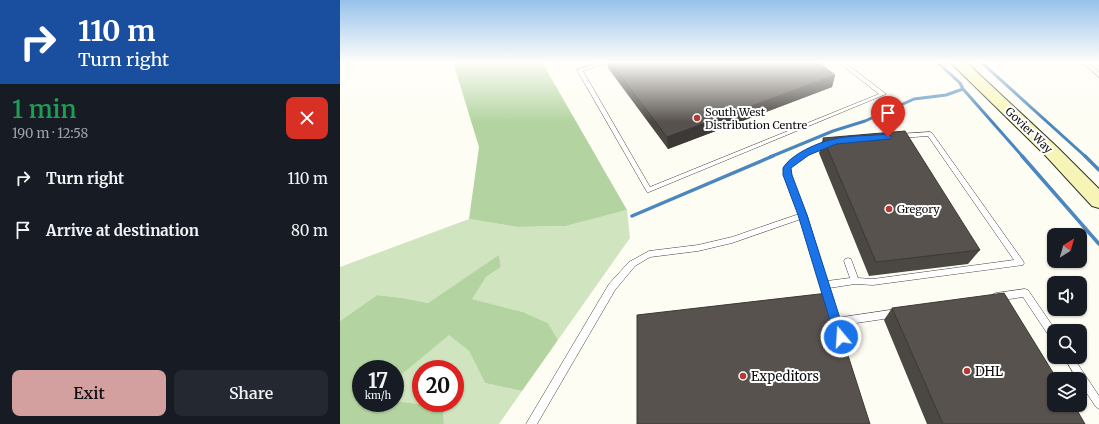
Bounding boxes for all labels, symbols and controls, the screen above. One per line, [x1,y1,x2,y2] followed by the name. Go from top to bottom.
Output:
[78,13,155,49] text: 110 m
[12,16,64,68] icon: right
[78,48,169,71] text: Turn right
[12,94,77,125] text: 1 min
[871,96,905,137] pin
[286,97,328,139] button: close
[877,102,899,124] icon: arrive
[1002,104,1056,156] street label: Govier Way
[705,105,807,132] place label: South West Distribution Centre
[692,113,702,123] marker: South West Distribution Centre
[12,125,88,142] text: 190 m · 12:58
[12,167,34,189] icon: right
[46,169,124,188] text: Turn right
[287,169,328,188] text: 110 m
[897,202,940,216] place label: Gregory
[884,204,894,214] marker: Gregory
[12,219,34,241] icon: arrive
[46,221,199,240] text: Arrive at destination
[291,221,328,240] text: 80 m
[1047,228,1087,268] north arrow
[1047,228,1087,412] map controls
[1047,276,1087,316] button: sound
[820,316,862,358] position arrow
[1047,324,1087,364] button: search
[412,360,464,412] speed limit sign: 20
[975,363,1003,380] place label: DHL
[962,366,972,376] marker: DHL
[368,368,388,393] text: 17
[751,368,819,385] place label: Expeditors
[12,370,166,416] button: Exit
[174,370,328,416] button: Share
[738,371,748,381] marker: Expeditors
[1047,372,1087,412] button: layers
[365,389,391,402] text: km/h

